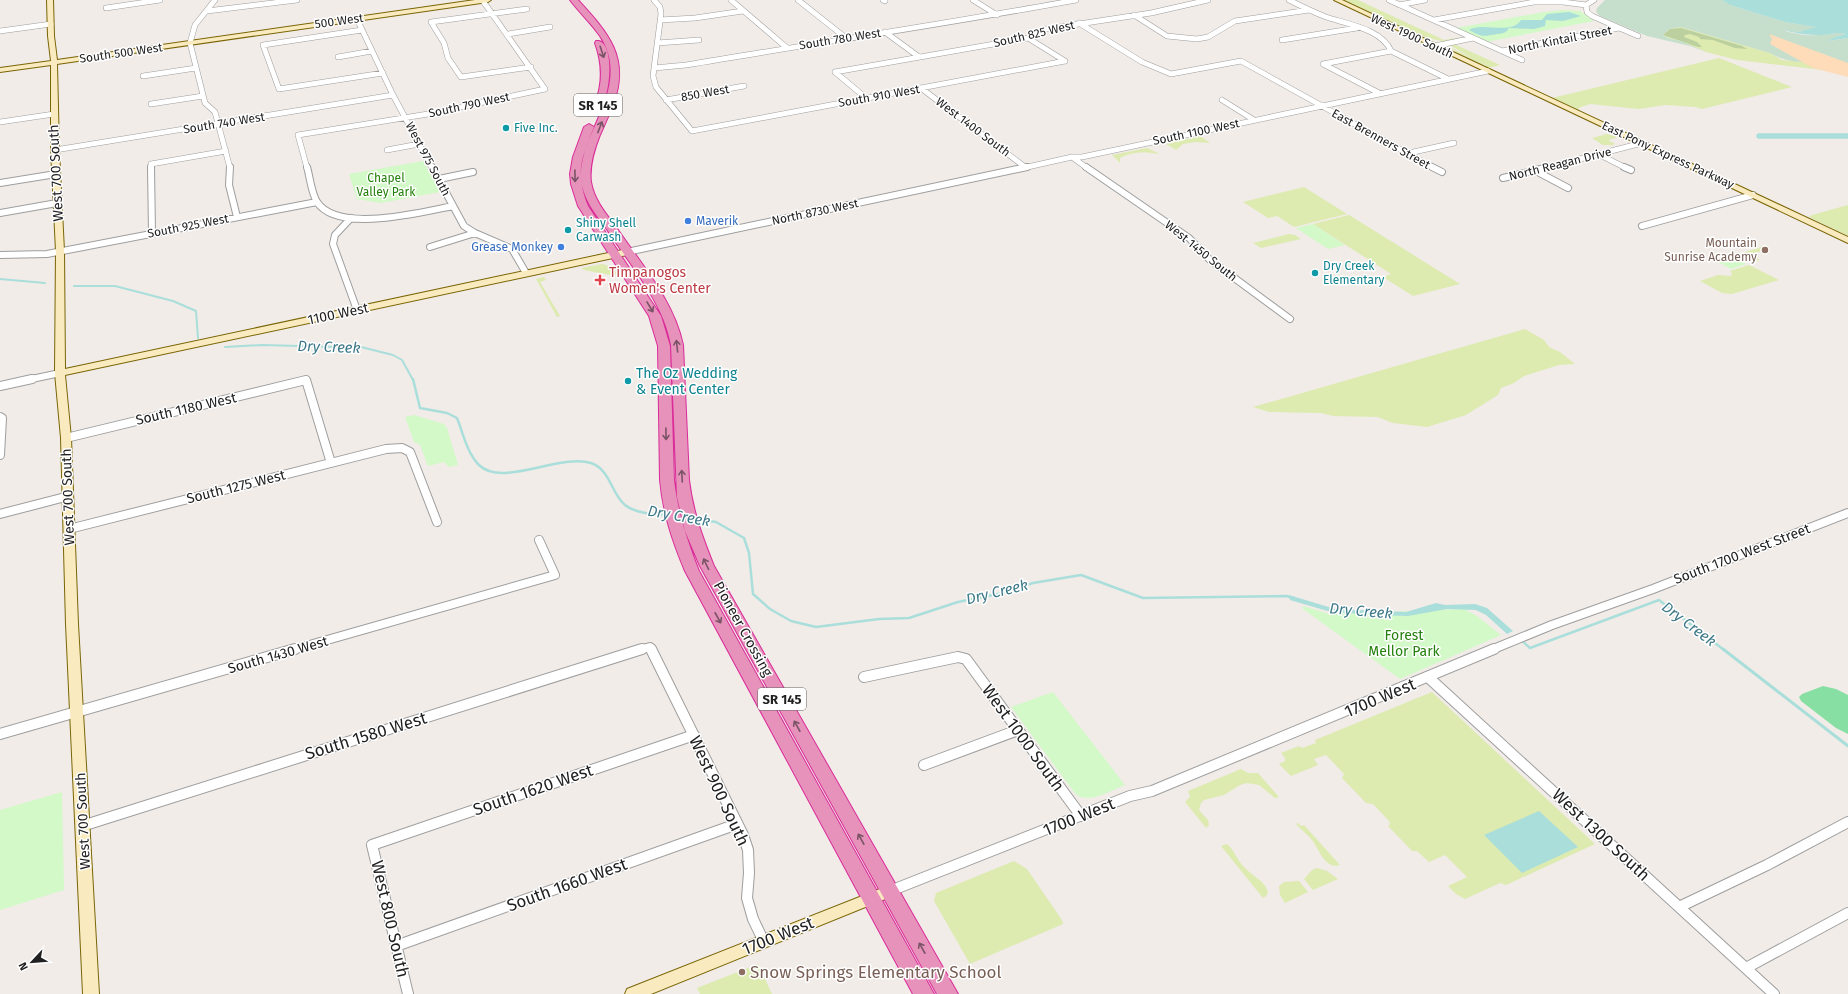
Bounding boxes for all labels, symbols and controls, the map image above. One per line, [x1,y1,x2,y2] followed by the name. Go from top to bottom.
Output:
[314,11,365,31] street label: 500 West
[1369,11,1455,61] street label: West 1900 South
[992,18,1077,50] street label: South 825 West
[1507,23,1614,57] street label: North Kintail Street
[798,25,883,52] street label: South 780 West
[78,40,164,66] street label: South 500 West
[599,46,606,59] one-way arrow
[680,82,731,104] street label: 850 West
[837,82,921,110] street label: South 910 West
[427,89,512,120] street label: South 790 West
[574,94,622,116] road number: SR 145
[933,94,1013,160] street label: West 1400 South
[1329,106,1433,172] street label: East Brenners Street
[182,110,266,136] street label: South 740 West
[1151,116,1241,148] street label: South 1100 West
[1600,118,1736,192] street label: East Pony Express Parkway
[403,120,453,198] street label: West 975 South
[514,121,558,135] place label: Five Inc.
[596,121,604,133] one-way arrow
[501,123,511,133] marker: Five Inc.
[45,124,67,222] street label: West 700 South
[1507,144,1613,184] street label: North Reagan Drive
[571,169,578,182] one-way arrow
[357,171,416,199] park label: Chapel Valley Park
[770,196,860,228] street label: North 8730 West
[146,211,230,241] street label: South 925 West
[696,214,739,228] place label: Maverik
[576,216,637,244] place label: Shiny Shell Carwash
[683,216,693,226] marker: Maverik
[1162,218,1240,284] street label: West 1450 South
[563,225,573,235] marker: Shiny Shell Carwash
[1664,236,1757,264] place label: Mountain Sunrise Academy
[471,240,553,254] place label: Grease Monkey
[556,242,566,252] marker: Grease Monkey
[1760,245,1770,255] marker: Mountain Sunrise Academy
[1323,259,1385,287] place label: Dry Creek Elementary
[609,264,711,297] place label: Timpanogos Women's Center
[1310,268,1320,278] marker: Dry Creek Elementary
[594,274,606,286] marker: Timpanogos Women's Center
[306,299,371,329] street label: 1100 West
[646,301,654,312] one-way arrow
[297,337,361,357] water label: Dry Creek
[673,340,680,353] one-way arrow
[636,365,738,398] place label: The Oz Wedding & Event Center
[623,376,633,386] marker: The Oz Wedding & Event Center
[134,389,239,429] street label: South 1180 West
[662,427,670,440] one-way arrow
[58,448,78,546] street label: West 700 South
[185,466,288,507] street label: South 1275 West
[678,470,685,483] one-way arrow
[646,502,712,530] water label: Dry Creek
[1671,520,1813,588] street label: South 1700 West Street
[702,558,710,570] one-way arrow
[964,576,1030,608] water label: Dry Creek
[710,579,776,680] street label: Pioneer Crossing
[1658,598,1720,650] water label: Dry Creek
[1329,599,1393,623] water label: Dry Creek
[715,612,722,624] one-way arrow
[1368,627,1441,660] park label: Forest Mellor Park
[226,632,331,677] street label: South 1430 West
[1341,673,1420,722] street label: 1700 West
[977,680,1069,796] street label: West 1000 South
[758,688,806,710] road number: SR 145
[303,707,430,764] street label: South 1580 West
[793,720,801,732] one-way arrow
[684,732,754,850] street label: West 900 South
[470,759,597,820] street label: South 1620 West
[72,772,94,870] street label: West 700 South
[1548,784,1654,886] street label: West 1300 South
[1040,793,1119,841] street label: 1700 West
[857,834,864,846] one-way arrow
[504,853,631,916] street label: South 1660 West
[366,858,414,980] street label: West 800 South
[739,912,818,960] street label: 1700 West
[12,942,52,982] north arrow
[917,942,925,954] one-way arrow
[16,960,31,972] text: N
[750,962,1002,983] place label: Snow Springs Elementary School
[737,967,747,977] marker: Snow Springs Elementary School

